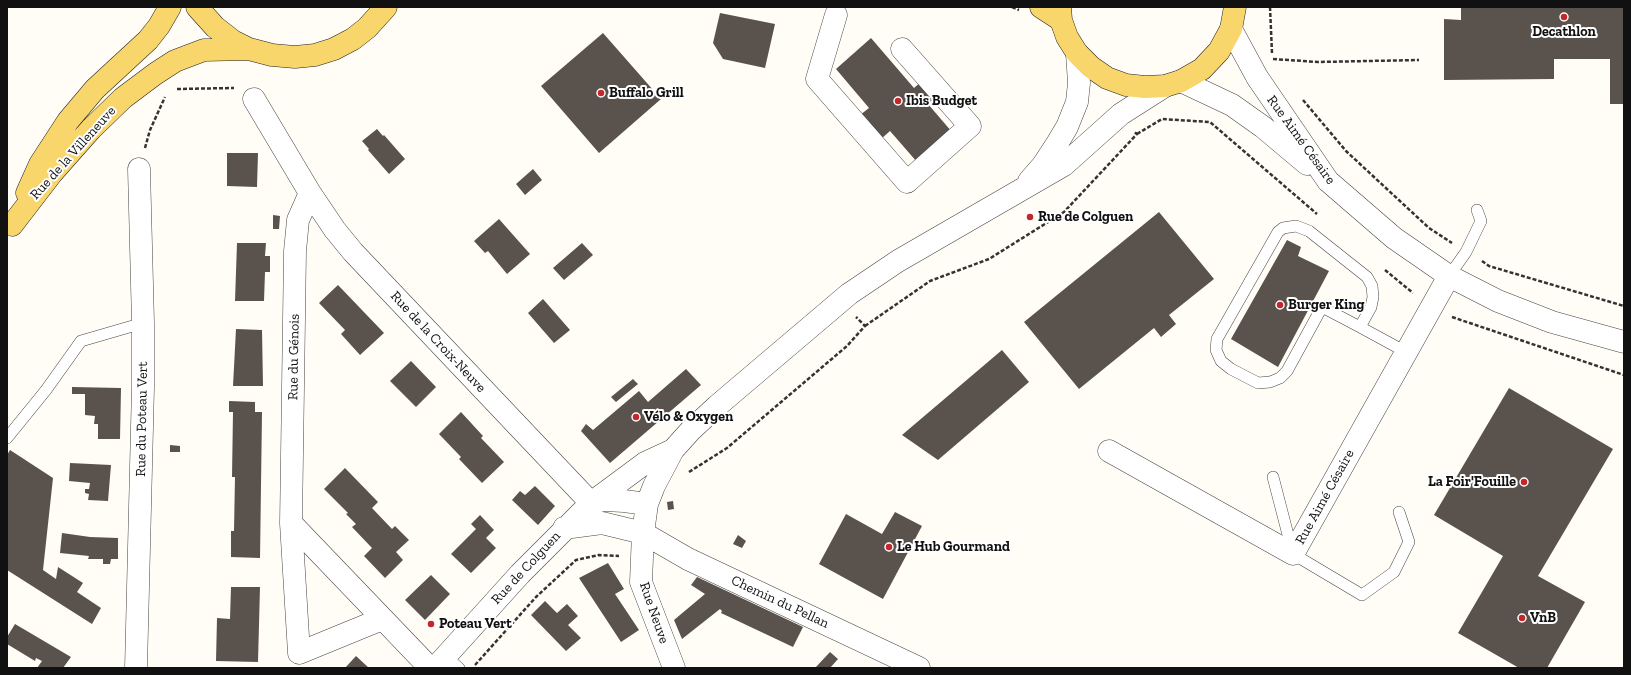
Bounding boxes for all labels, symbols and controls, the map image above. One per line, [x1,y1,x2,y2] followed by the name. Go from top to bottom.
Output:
[1559,12,1569,22] marker: Decathlon
[1532,24,1596,40] place label: Decathlon
[609,85,684,101] place label: Buffalo Grill
[596,88,606,98] marker: Buffalo Grill
[1263,92,1339,188] street label: Rue Aimé Césaire
[906,93,977,109] place label: Ibis Budget
[893,96,903,106] marker: Ibis Budget
[27,103,119,203] street label: Rue de la Villeneuve
[1038,209,1133,225] place label: Rue de Colguen
[1025,212,1035,222] marker: Rue de Colguen
[387,288,489,396] street label: Rue de la Croix-Neuve
[1288,297,1364,313] place label: Burger King
[1275,300,1285,310] marker: Burger King
[285,314,303,400] street label: Rue du Génois
[133,361,151,477] street label: Rue du Poteau Vert
[644,409,733,425] place label: Vélo & Oxygen
[631,412,641,422] marker: Vélo & Oxygen
[1292,447,1358,547] street label: Rue Aimé Césaire
[1428,474,1516,490] place label: La Foir'Fouille
[1519,477,1529,487] marker: La Foir'Fouille
[488,528,564,608] street label: Rue de Colguen
[897,539,1010,555] place label: Le Hub Gourmand
[884,542,894,552] marker: Le Hub Gourmand
[728,572,832,632] street label: Chemin du Pellan
[636,580,672,646] street label: Rue Neuve
[1530,610,1556,626] place label: VnB
[1517,613,1527,623] marker: VnB
[439,616,512,632] place label: Poteau Vert
[426,619,436,629] marker: Poteau Vert

